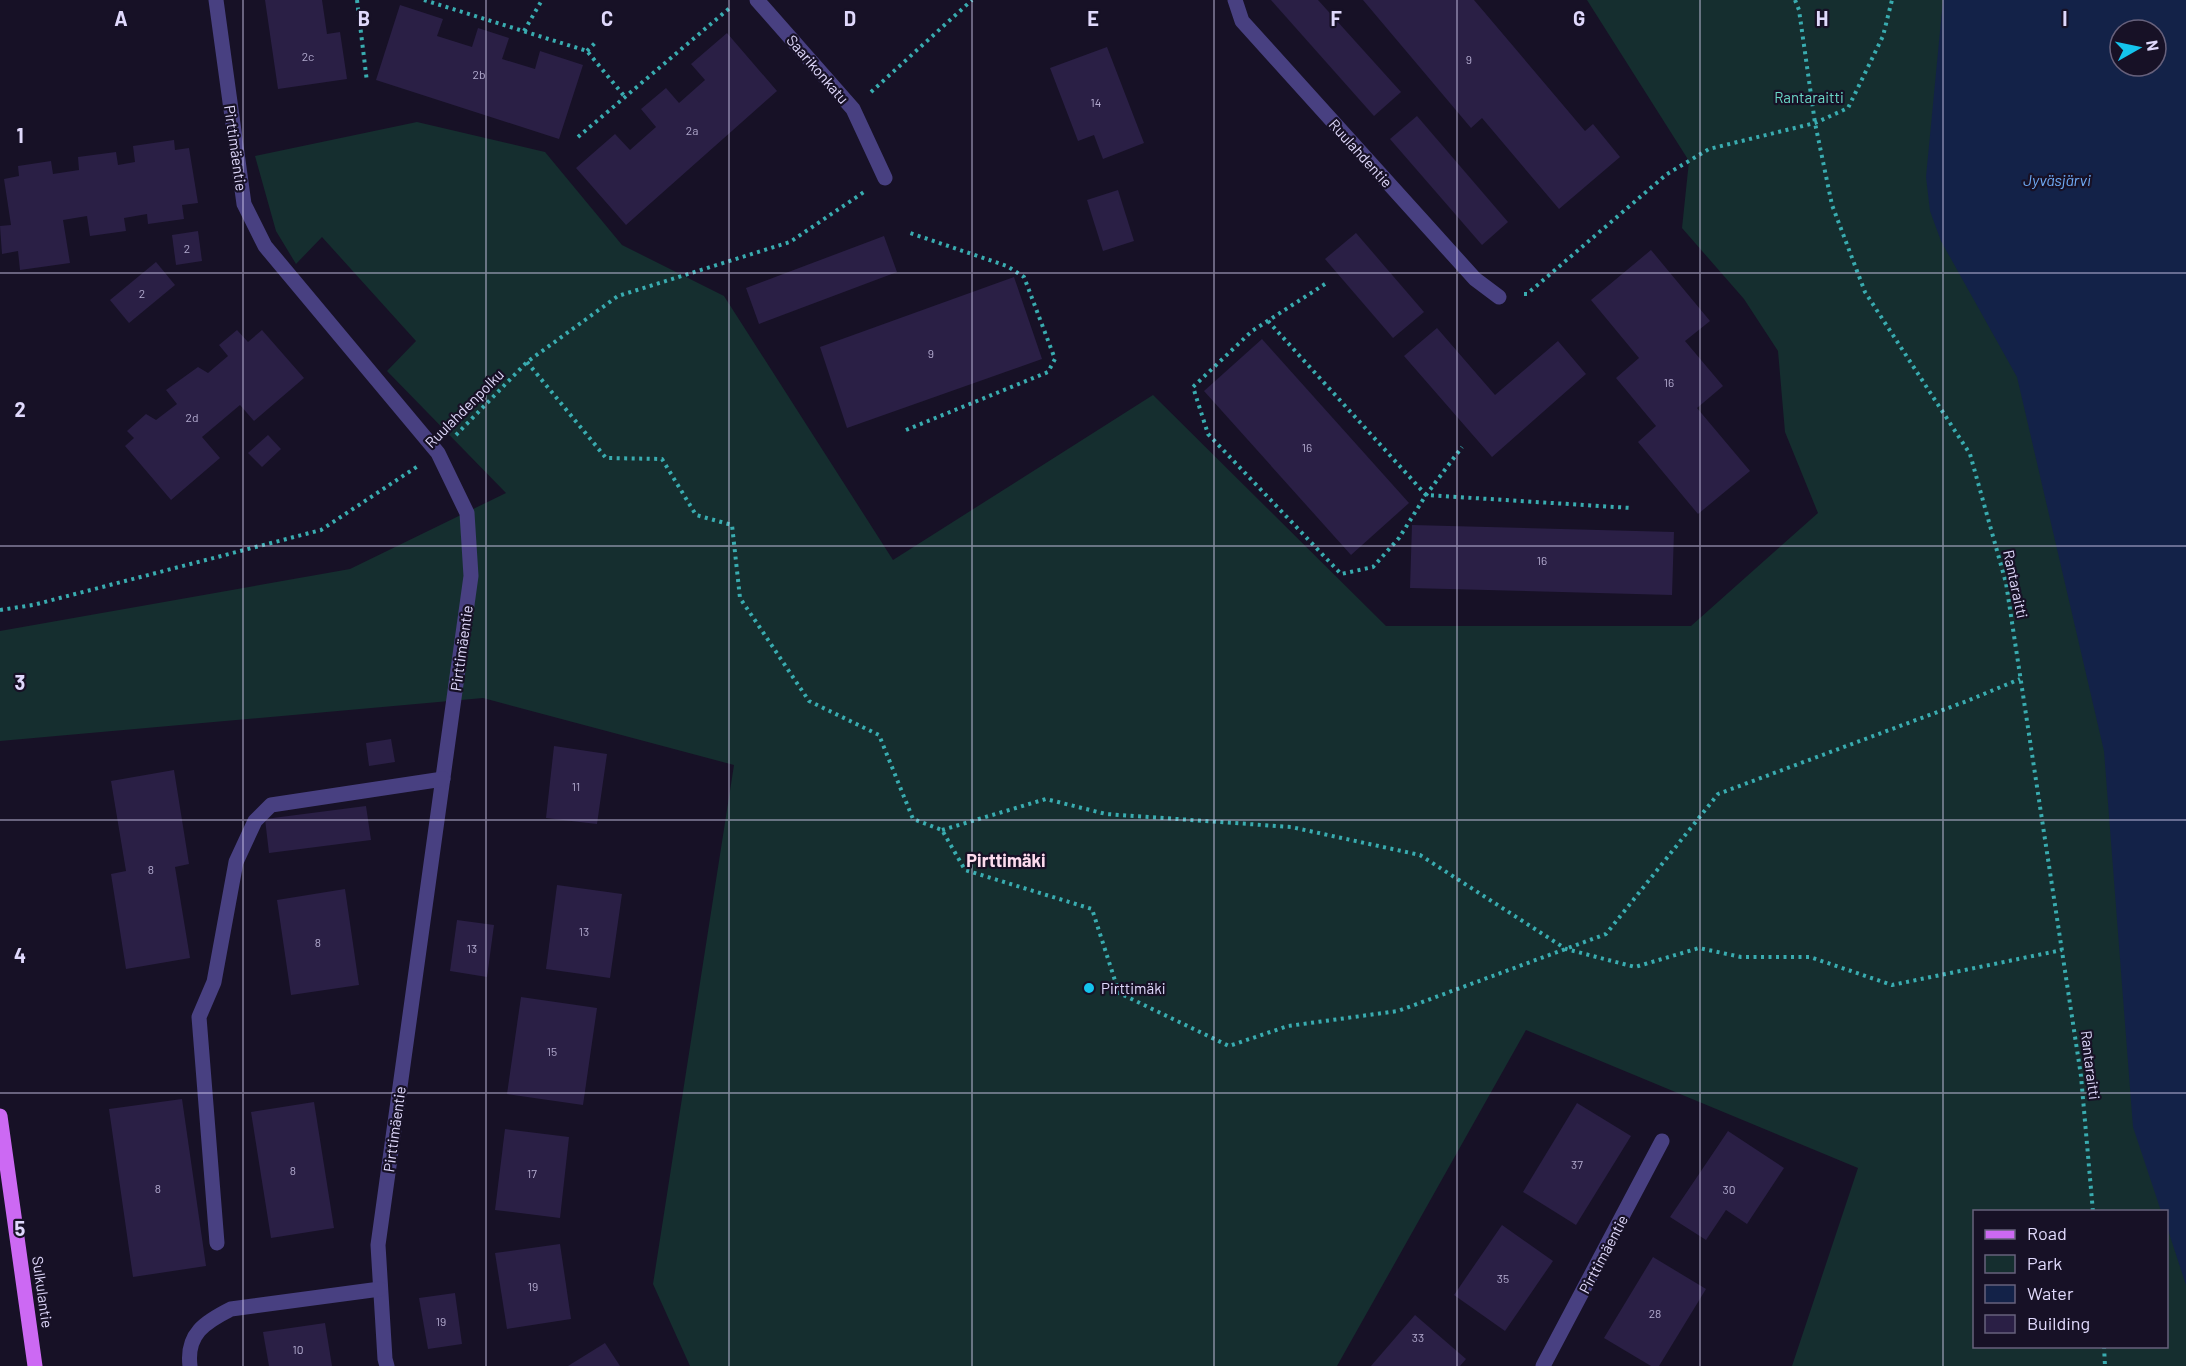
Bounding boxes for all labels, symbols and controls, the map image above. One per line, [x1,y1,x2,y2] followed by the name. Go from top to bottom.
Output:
[114,6,128,30] text: A
[358,6,370,30] text: B
[601,6,613,30] text: C
[844,6,856,30] text: D
[1087,6,1099,30] text: E
[1330,6,1342,30] text: F
[1573,6,1585,30] text: G
[1816,6,1828,30] text: H
[2062,6,2068,30] text: I
[2108,18,2168,78] north arrow
[783,31,853,107] street label: Saarikonkatu
[2143,39,2164,52] text: N
[302,49,314,63] house number: 2c
[1466,52,1472,66] house number: 9
[473,67,485,81] house number: 2b
[1774,88,1844,106] park label: Rantaraitti
[1091,95,1101,109] house number: 14
[221,104,251,192] street label: Pirttimäentie
[1326,115,1396,191] street label: Ruulahdentie
[16,123,24,147] text: 1
[686,123,698,137] house number: 2a
[2023,170,2091,189] water label: Jyväsjärvi
[184,241,190,255] house number: 2
[139,286,145,300] house number: 2
[928,346,934,360] house number: 9
[421,365,507,451] street label: Ruulahdenpolku
[1664,375,1674,389] house number: 16
[14,397,26,421] text: 2
[186,410,198,424] house number: 2d
[1302,440,1312,454] house number: 16
[2000,548,2032,620] street label: Rantaraitti
[1537,553,1547,567] house number: 16
[446,604,476,692] street label: Pirttimäentie
[15,670,25,694] text: 3
[572,779,580,793] house number: 11
[966,849,1046,871] district label: Pirttimäki
[148,862,154,876] house number: 8
[579,924,589,938] house number: 13
[315,935,321,949] house number: 8
[467,941,477,955] house number: 13
[14,943,26,967] text: 4
[1101,979,1166,997] place label: Pirttimäki
[1082,981,1096,995] marker: Pirttimäki
[2078,1029,2104,1101] street label: Rantaraitti
[547,1044,557,1058] house number: 15
[379,1085,409,1173] street label: Pirttimäentie
[1571,1157,1583,1171] house number: 37
[290,1163,296,1177] house number: 8
[527,1166,537,1180] house number: 17
[155,1181,161,1195] house number: 8
[1723,1182,1735,1196] house number: 30
[1973,1210,2168,1348] legend
[1575,1212,1631,1296] street label: Pirttimäentie
[15,1216,26,1240] text: 5
[2027,1222,2067,1244] text: Road
[2027,1252,2062,1274] text: Park
[29,1255,57,1329] street label: Sulkulantie
[1497,1271,1509,1285] house number: 35
[528,1279,538,1293] house number: 19
[2027,1282,2074,1304] text: Water
[1649,1306,1661,1320] house number: 28
[2027,1312,2090,1334] text: Building
[436,1314,446,1328] house number: 19
[1412,1330,1424,1344] house number: 33
[293,1342,303,1356] house number: 10

